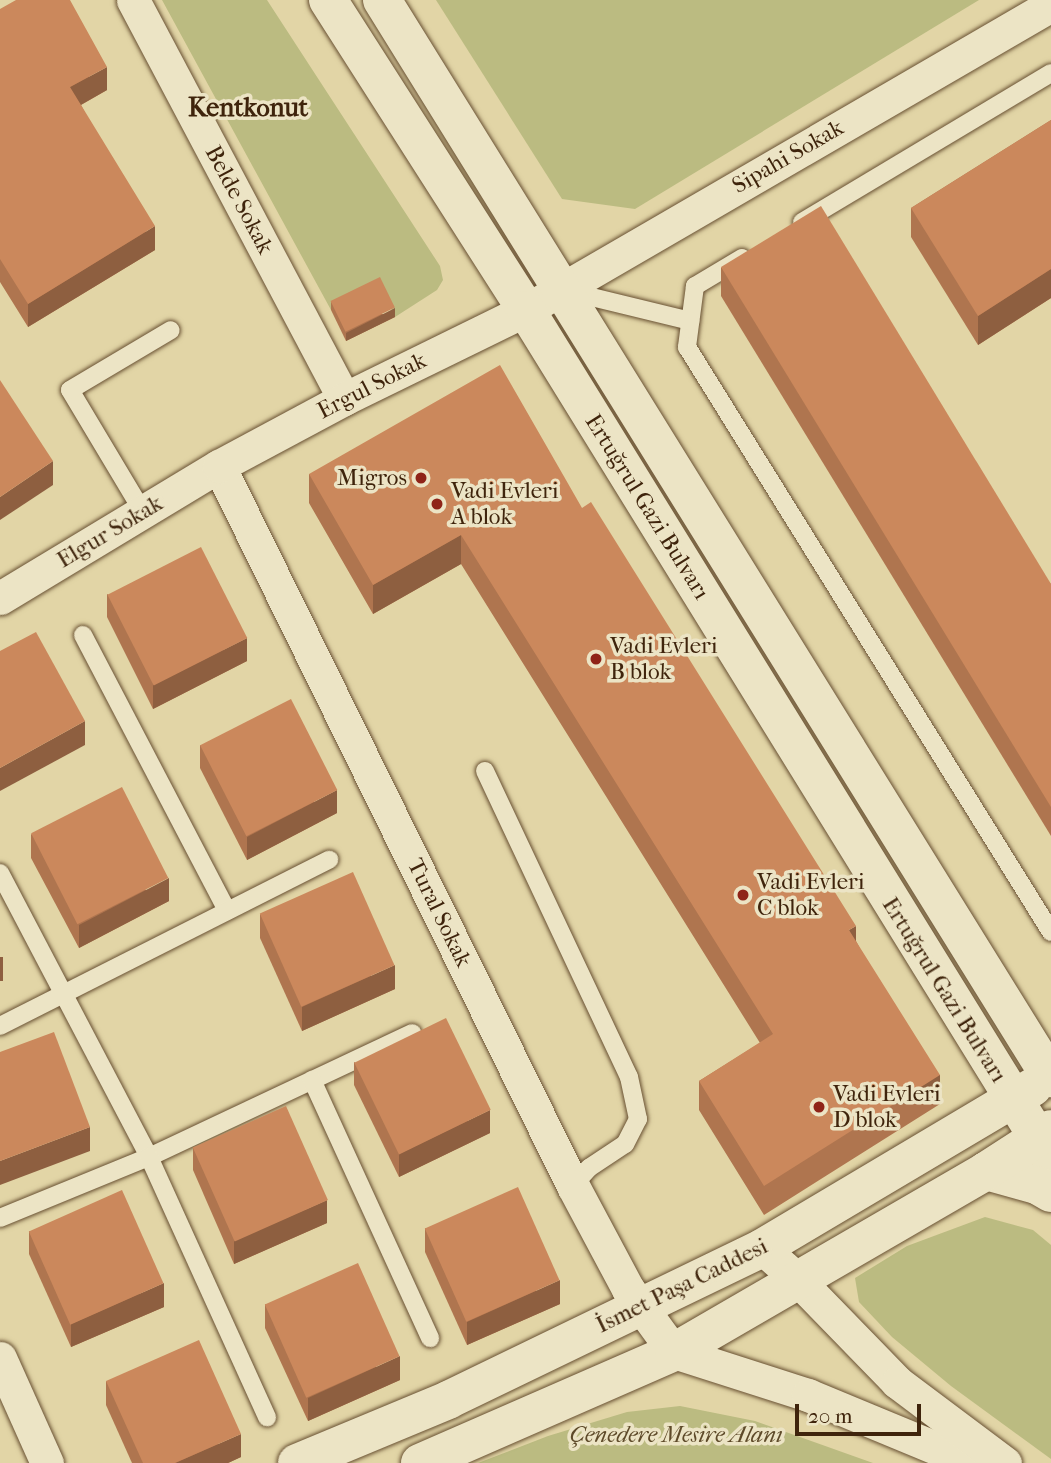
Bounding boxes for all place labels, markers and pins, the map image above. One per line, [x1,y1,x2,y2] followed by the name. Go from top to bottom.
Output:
[337,464,407,492] place label: Migros
[413,470,429,486] marker: Migros
[451,477,559,531] place label: Vadi Evleri A blok
[429,496,445,512] marker: Vadi Evleri A blok
[610,632,718,686] place label: Vadi Evleri B blok
[588,651,604,667] marker: Vadi Evleri B blok
[757,868,865,922] place label: Vadi Evleri C blok
[735,887,751,903] marker: Vadi Evleri C blok
[833,1080,941,1134] place label: Vadi Evleri D blok
[811,1099,827,1115] marker: Vadi Evleri D blok

